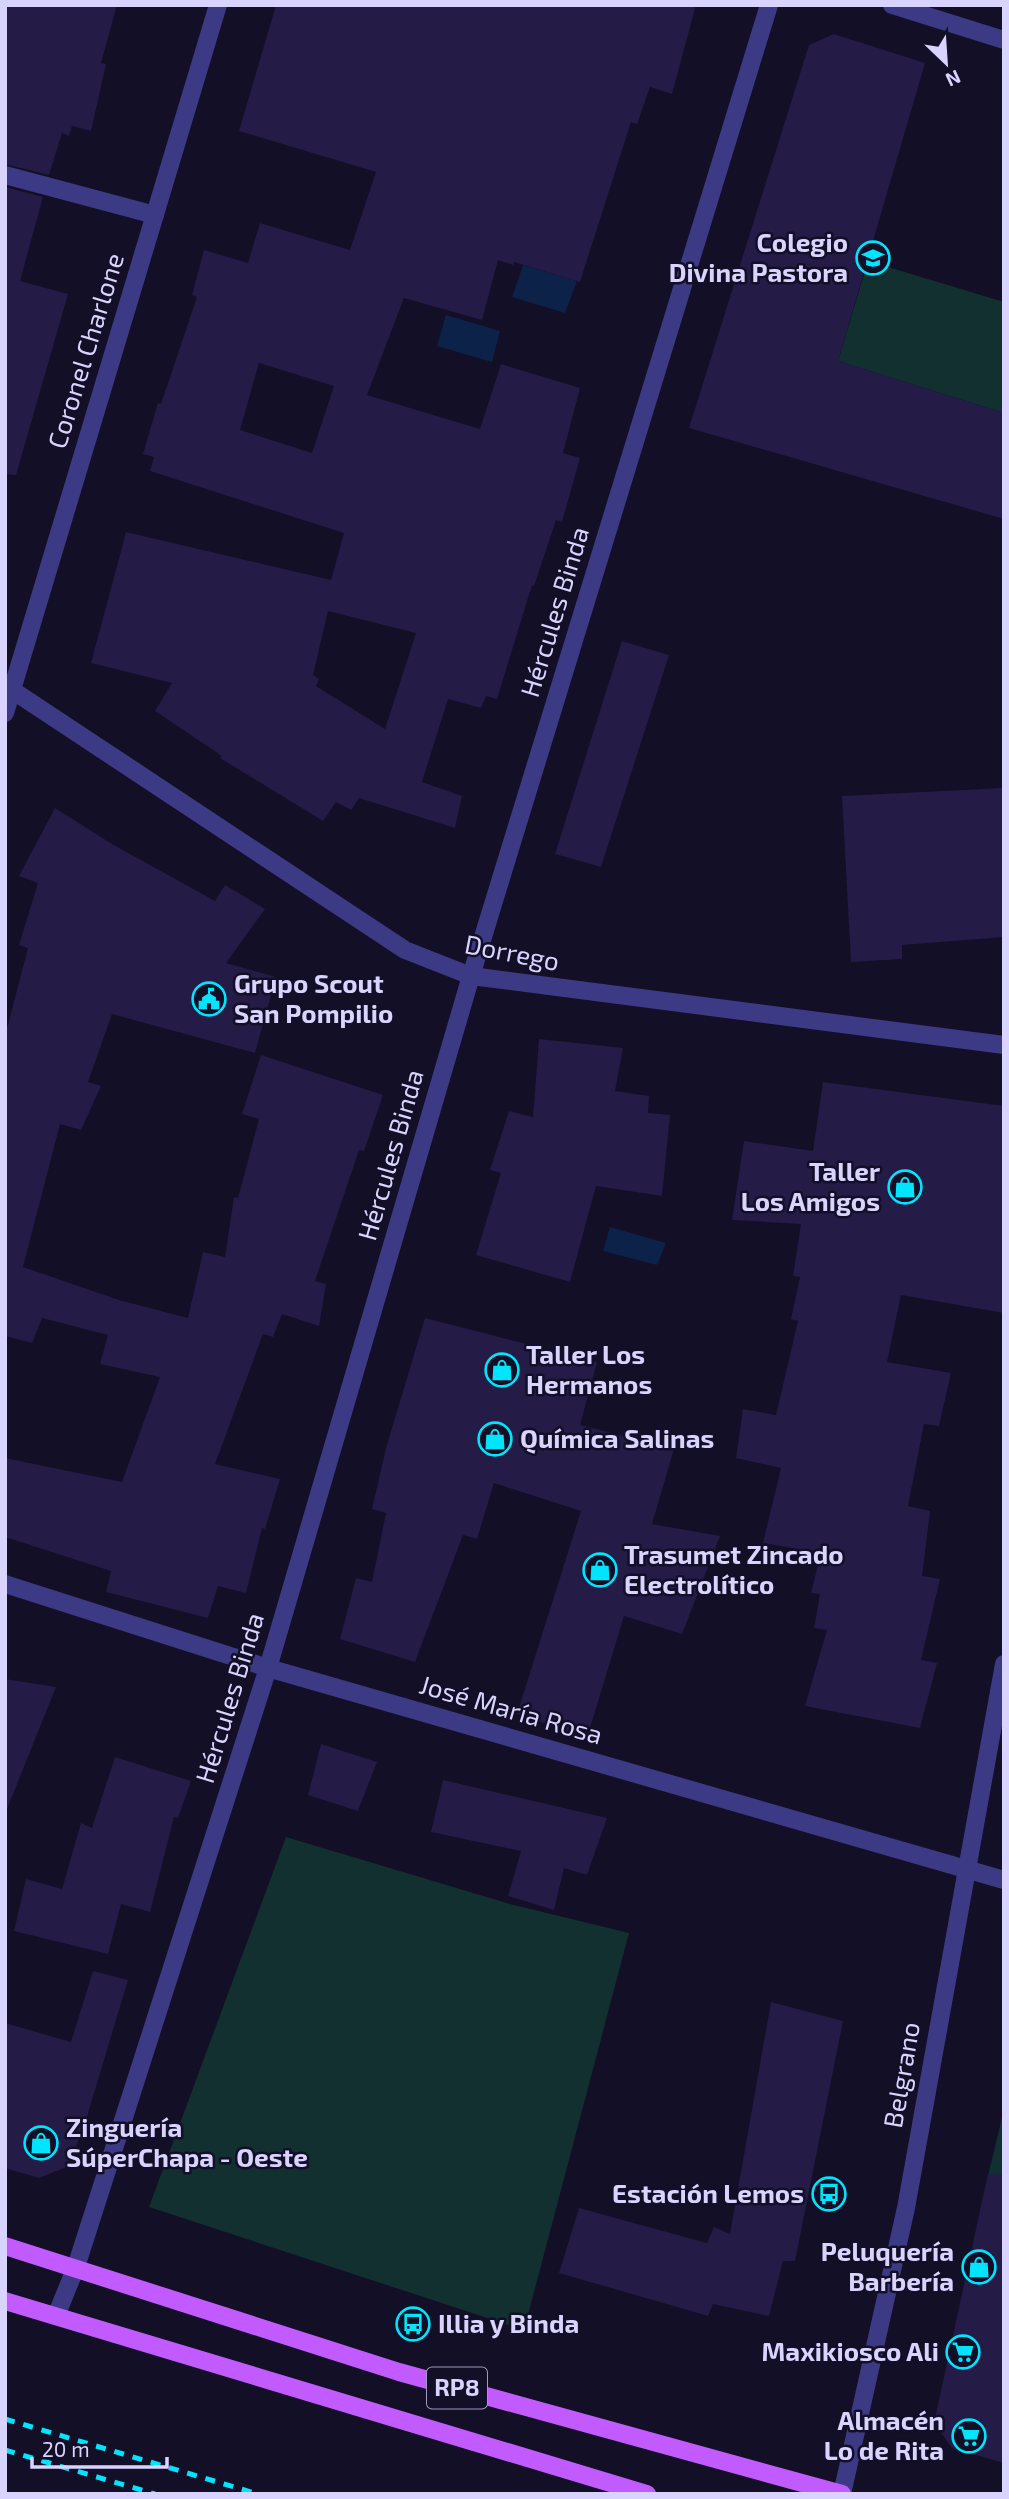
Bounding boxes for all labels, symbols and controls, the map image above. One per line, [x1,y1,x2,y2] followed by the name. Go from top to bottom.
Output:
[911,28,981,98] north arrow
[942,66,964,92] text: N
[669,226,848,287] place label: Colegio Divina Pastora
[854,239,892,277] school or university icon: Colegio Divina Pastora
[40,249,129,452] street label: Coronel Charlone
[513,523,594,700] street label: Hércules Binda
[462,927,562,976] street label: Dorrego
[234,967,393,1028] place label: Grupo Scout San Pompilio
[190,980,228,1018] public building icon: Grupo Scout San Pompilio
[350,1065,429,1244] street label: Hércules Binda
[741,1155,880,1216] place label: Taller Los Amigos
[886,1168,924,1206] shop icon: Taller Los Amigos
[526,1338,652,1399] place label: Taller Los Hermanos
[483,1351,521,1389] shop icon: Taller Los Hermanos
[476,1420,514,1458] shop icon: Química Salinas
[520,1422,714,1454] place label: Química Salinas
[624,1538,844,1599] place label: Trasumet Zincado Electrolítico
[581,1551,619,1589] shop icon: Trasumet Zincado Electrolítico
[188,1609,269,1786] street label: Hércules Binda
[416,1668,606,1749] street label: José María Rosa
[876,2019,925,2130] street label: Belgrano
[66,2111,308,2172] place label: Zinguería SúperChapa - Oeste
[22,2124,60,2162] shop icon: Zinguería SúperChapa - Oeste
[810,2175,848,2213] bus stop icon: Estación Lemos
[612,2177,804,2208] place label: Estación Lemos
[821,2235,954,2296] place label: Peluquería Barbería
[960,2248,998,2286] shop icon: Peluquería Barbería
[394,2305,432,2343] bus stop icon: Illia y Binda
[438,2307,579,2339] place label: Illia y Binda
[944,2333,982,2371] supermarket icon: Maxikiosco Ali
[762,2335,939,2366] place label: Maxikiosco Ali
[427,2368,487,2409] road number: RP8
[824,2404,944,2465] place label: Almacén Lo de Rita
[950,2417,988,2455] supermarket icon: Almacén Lo de Rita
[32,2426,166,2470] scale bar
[42,2436,90,2461] text: 20 m

